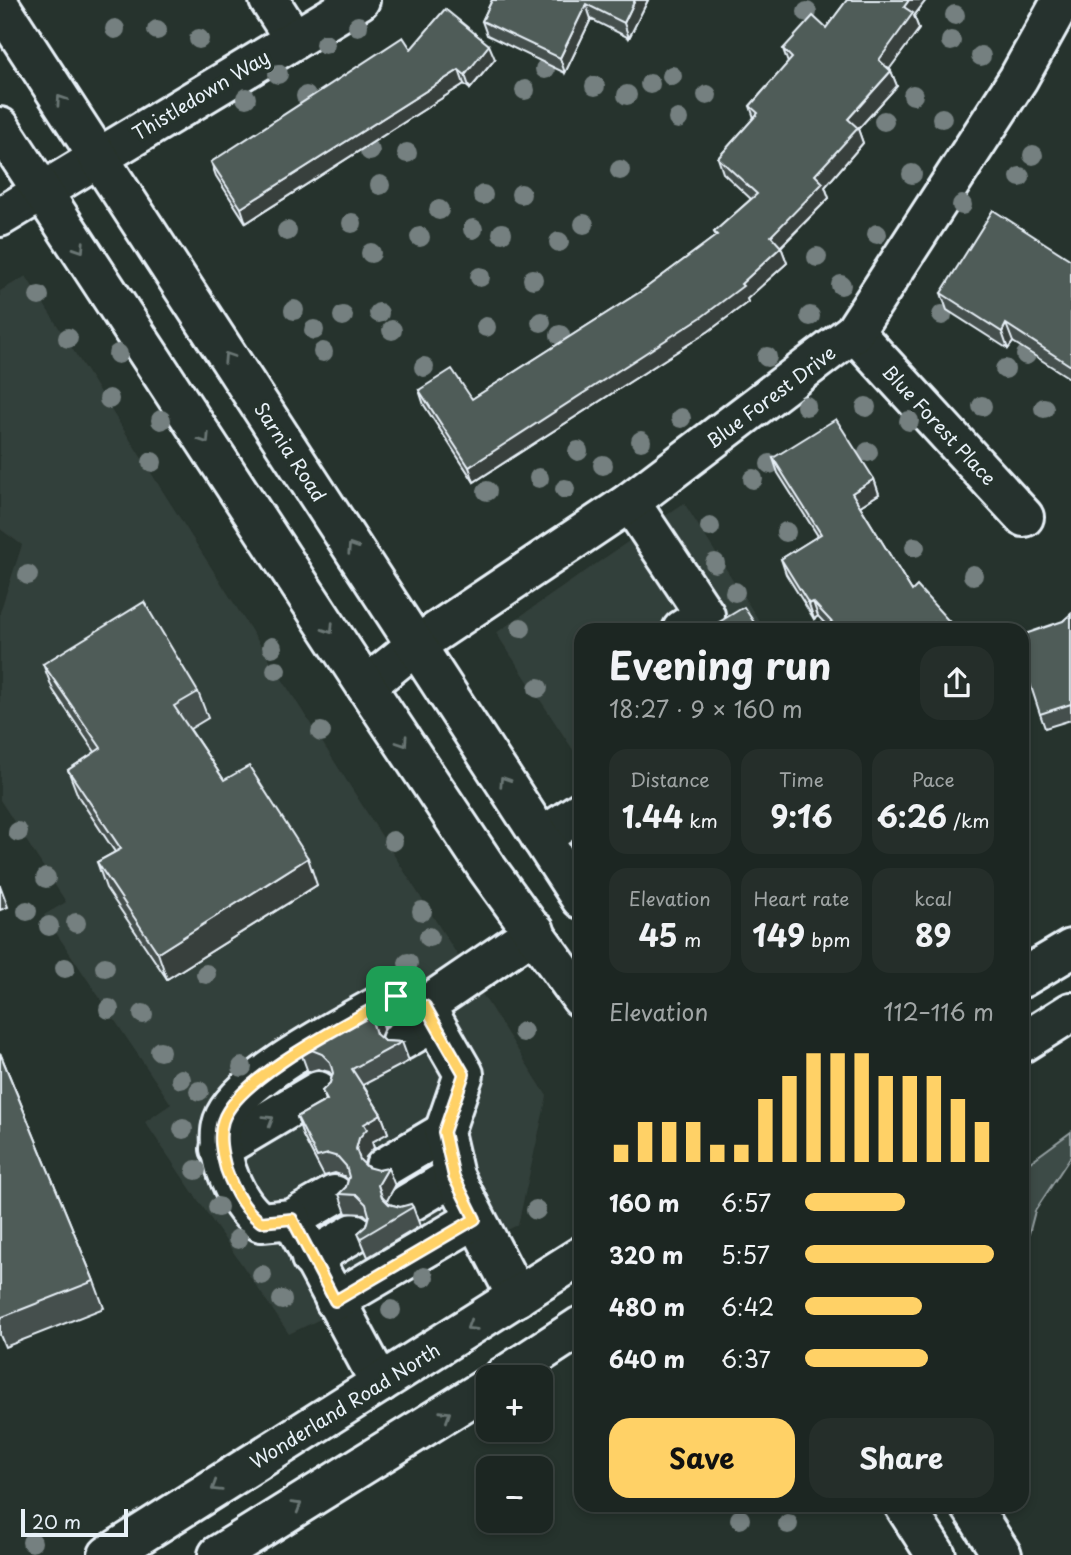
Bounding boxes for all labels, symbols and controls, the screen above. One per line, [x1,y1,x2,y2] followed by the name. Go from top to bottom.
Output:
[126,42,275,146] street label: Thistledown Way
[57,95,70,108] one-way arrow
[72,240,85,253] one-way arrow
[700,338,841,454] street label: Blue Forest Drive
[224,351,237,364] one-way arrow
[876,358,1003,491] street label: Blue Forest Place
[248,396,334,507] street label: Sarnia Road
[196,431,209,444] one-way arrow
[347,543,360,556] one-way arrow
[320,622,333,635] one-way arrow
[609,636,831,693] text: Evening run
[920,646,994,720] button: share
[609,691,803,726] text: 18:27 · 9 × 160 m
[395,735,408,748] one-way arrow
[630,765,710,793] text: Distance
[779,765,824,793] text: Time
[912,765,955,793] text: Pace
[499,775,512,788] one-way arrow
[622,793,683,838] text: 1.44
[770,793,833,838] text: 9:16
[877,793,947,838] text: 6:26
[683,806,718,834] text: km
[947,806,990,834] text: /km
[629,884,711,912] text: Elevation
[754,884,849,912] text: Heart rate
[914,884,952,912] text: kcal
[638,912,678,957] text: 45
[752,912,805,957] text: 149
[915,912,951,957] text: 89
[678,925,701,953] text: m
[805,925,851,953] text: bpm
[366,966,426,1026] pin
[377,977,415,1015] icon: arrive
[609,994,708,1029] text: Elevation
[883,994,994,1029] text: 112–116 m
[262,1115,275,1128] one-way arrow
[609,1185,679,1220] text: 160 m
[721,1185,771,1220] text: 6:57
[609,1237,683,1272] text: 320 m
[721,1237,770,1272] text: 5:57
[609,1289,685,1324] text: 480 m
[721,1289,774,1324] text: 6:42
[466,1317,479,1330] one-way arrow
[244,1335,445,1475] street label: Wonderland Road North
[609,1341,685,1376] text: 640 m
[721,1341,771,1376] text: 6:37
[476,1365,553,1533] map controls
[476,1365,553,1442] button: +
[438,1410,451,1423] one-way arrow
[609,1418,795,1498] button: Save
[809,1418,994,1498] button: Share
[476,1456,553,1533] button: −
[211,1478,224,1491] one-way arrow
[289,1502,302,1515] one-way arrow
[21,1506,128,1538] scale bar
[32,1507,81,1535] text: 20 m

